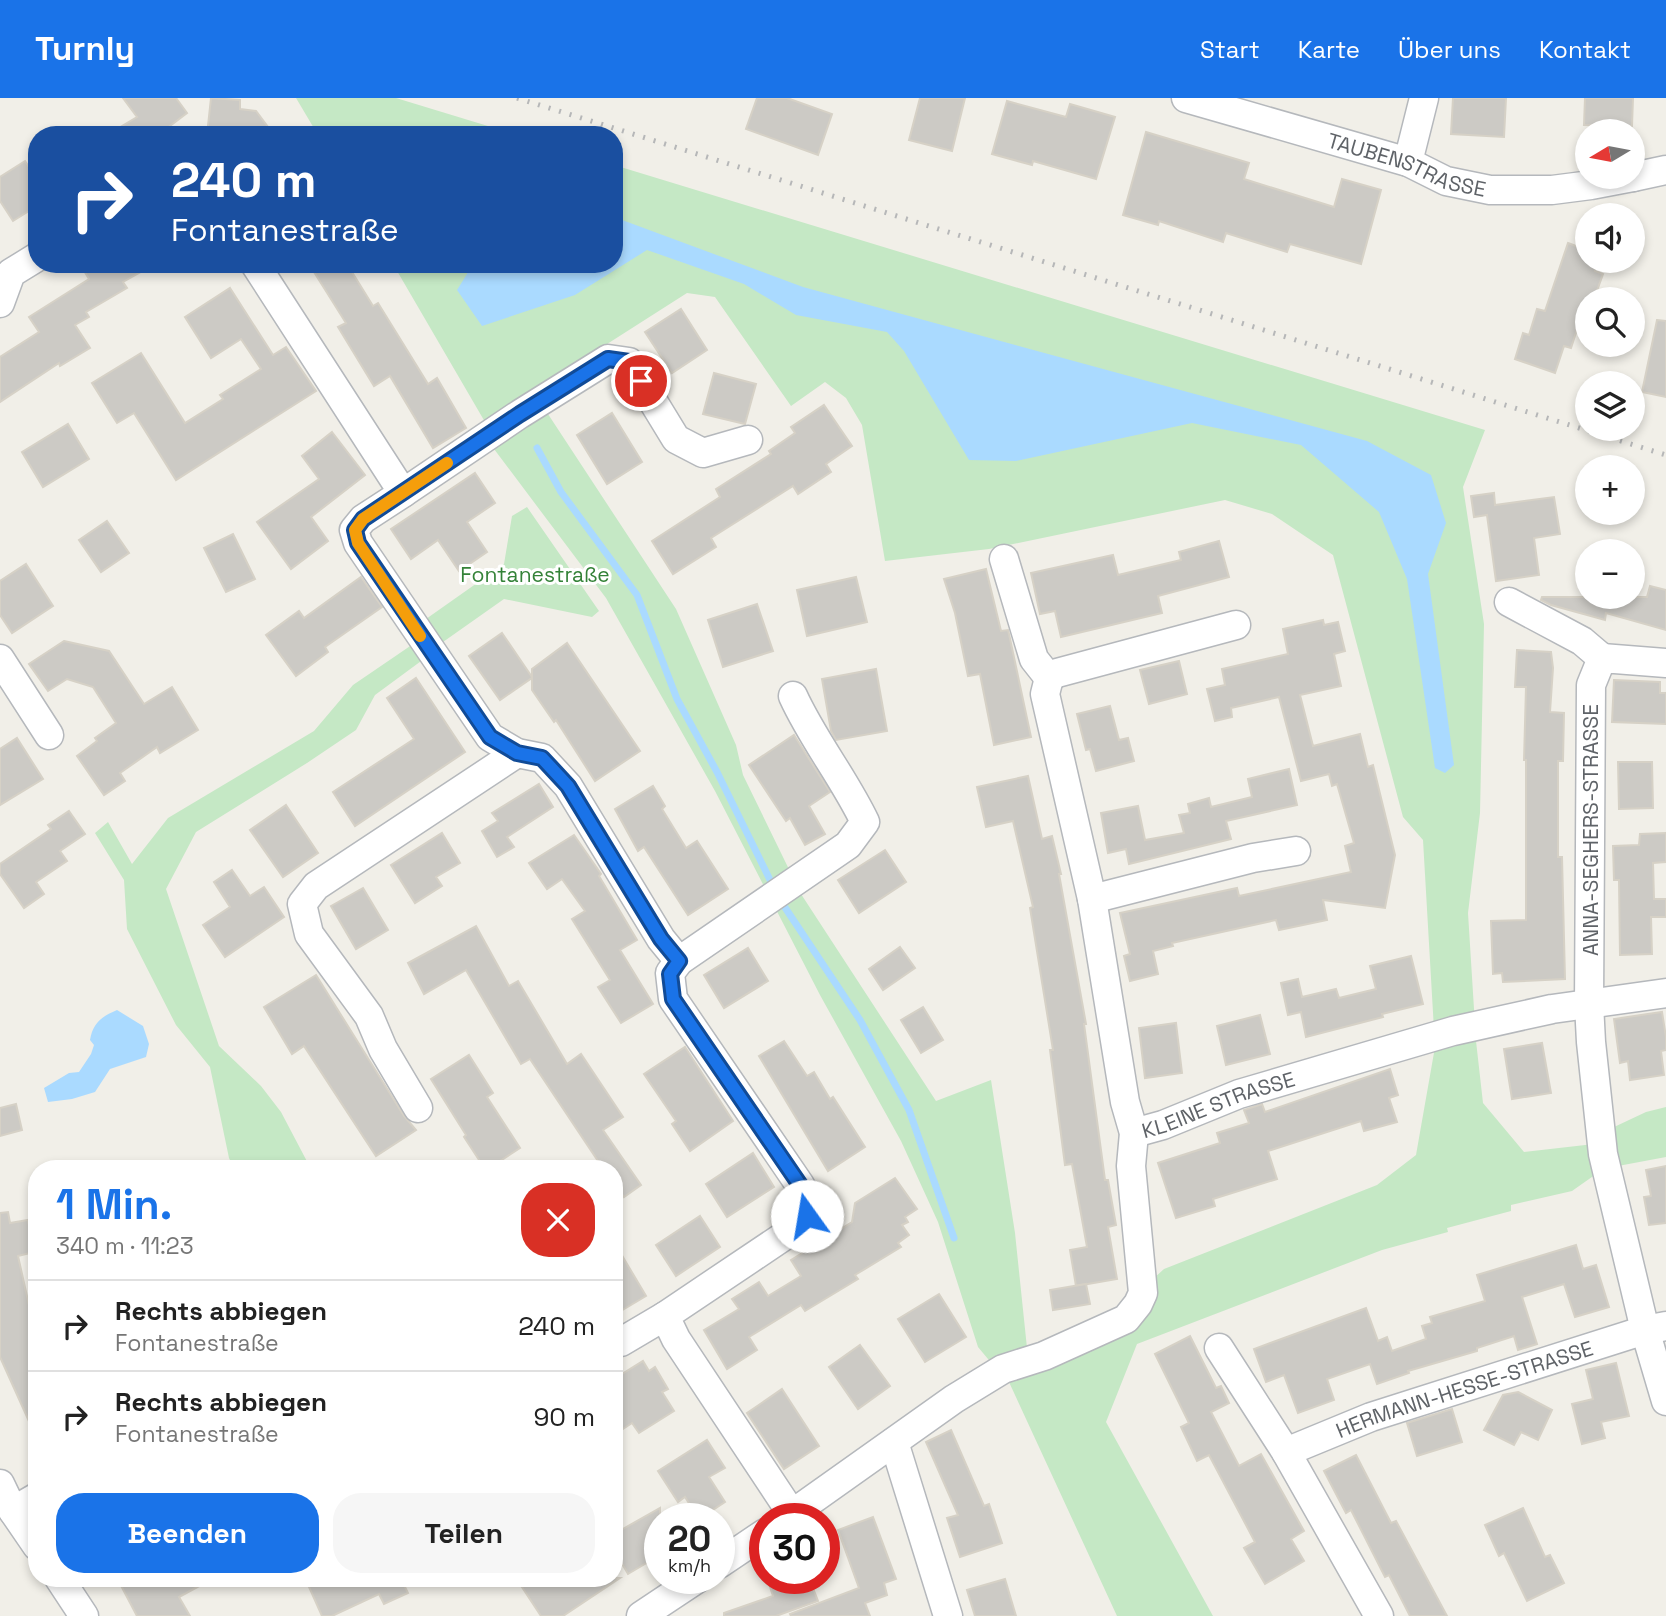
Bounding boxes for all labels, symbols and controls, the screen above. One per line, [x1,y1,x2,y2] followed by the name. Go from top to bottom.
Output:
[35,28,135,70] text: Turnly
[1200,34,1260,65] text: Start
[1298,34,1360,65] text: Karte
[1398,34,1501,65] text: Über uns
[1539,34,1631,65] text: Kontakt
[1575,119,1645,189] north arrow
[1575,119,1645,609] map controls
[1324,126,1488,202] street label: TAUBENSTRASSE
[171,149,317,211] text: 240 m
[56,154,147,245] icon: right
[1575,203,1645,273] button: sound
[171,210,399,250] text: Fontanestraße
[1575,287,1645,357] button: search
[611,351,671,411] pin
[622,362,660,400] icon: arrive
[1575,371,1645,441] button: layers
[1575,455,1645,525] button: +
[1575,539,1645,609] button: −
[460,561,610,588] park label: Fontanestraße
[1577,704,1604,956] street label: ANNA-SEGHERS-STRASSE
[1139,1065,1298,1144] street label: KLEINE STRASSE
[56,1178,172,1231] text: 1 Min.
[770,1179,844,1253] position arrow
[521,1183,595,1257] button: close
[56,1231,194,1261] text: 340 m · 11:23
[115,1294,327,1328] text: Rechts abbiegen
[56,1307,94,1345] icon: right
[518,1309,595,1343] text: 240 m
[115,1328,279,1358] text: Fontanestraße
[1332,1334,1596,1444] street label: HERMANN-HESSE-STRASSE
[115,1385,327,1419] text: Rechts abbiegen
[56,1398,94,1436] icon: right
[533,1400,595,1434] text: 90 m
[115,1419,279,1449] text: Fontanestraße
[56,1493,319,1573] button: Beenden
[333,1493,595,1573] button: Teilen
[749,1503,840,1594] speed limit sign: 30
[668,1517,711,1561] text: 20
[668,1554,711,1577] text: km/h

